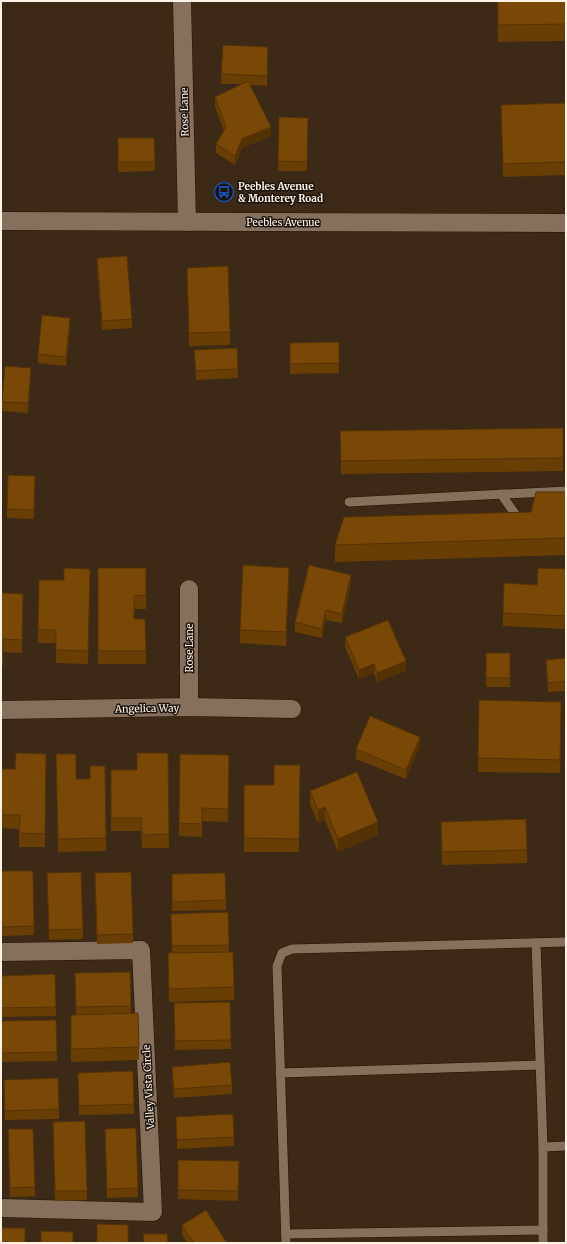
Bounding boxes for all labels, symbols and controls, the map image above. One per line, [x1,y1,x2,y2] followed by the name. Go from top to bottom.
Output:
[178,87,191,137] street label: Rose Lane
[238,180,323,205] place label: Peebles Avenue & Monterey Road
[213,181,235,203] bus stop icon: Peebles Avenue & Monterey Road
[246,216,320,229] street label: Peebles Avenue
[183,624,196,672] street label: Rose Lane
[114,701,179,716] street label: Angelica Way
[140,1044,157,1131] street label: Valley Vista Circle

